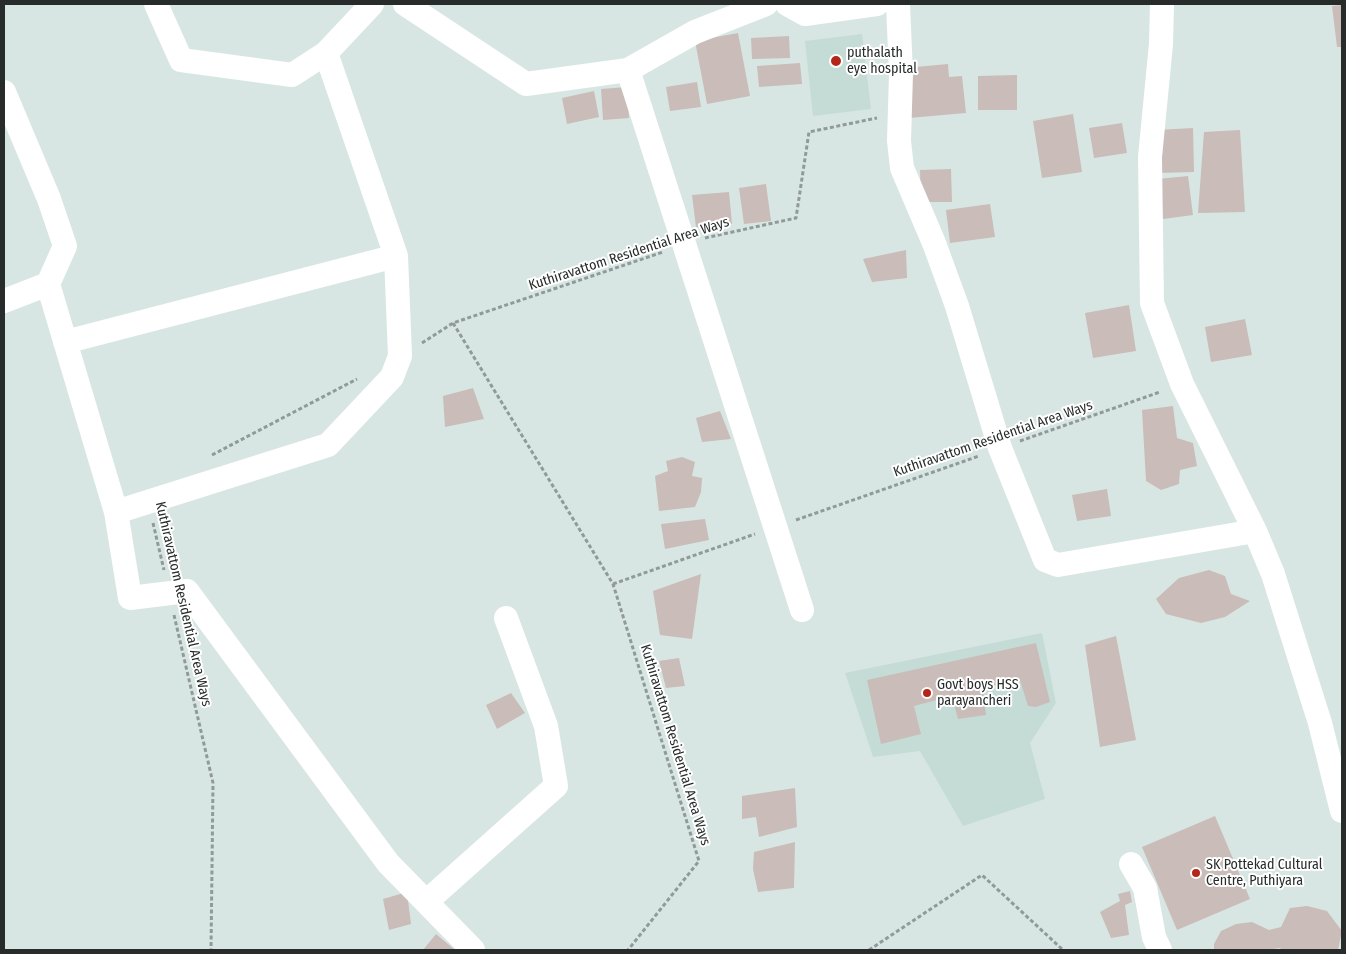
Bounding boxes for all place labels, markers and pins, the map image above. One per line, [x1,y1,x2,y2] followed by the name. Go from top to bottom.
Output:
[847,45,917,78] place label: puthalath eye hospital
[829,54,843,68] marker: puthalath eye hospital
[937,677,1019,710] place label: Govt boys HSS parayancheri
[921,687,933,699] marker: Govt boys HSS parayancheri
[1206,857,1322,890] place label: SK Pottekad Cultural Centre, Puthiyara
[1190,867,1202,879] marker: SK Pottekad Cultural Centre, Puthiyara

